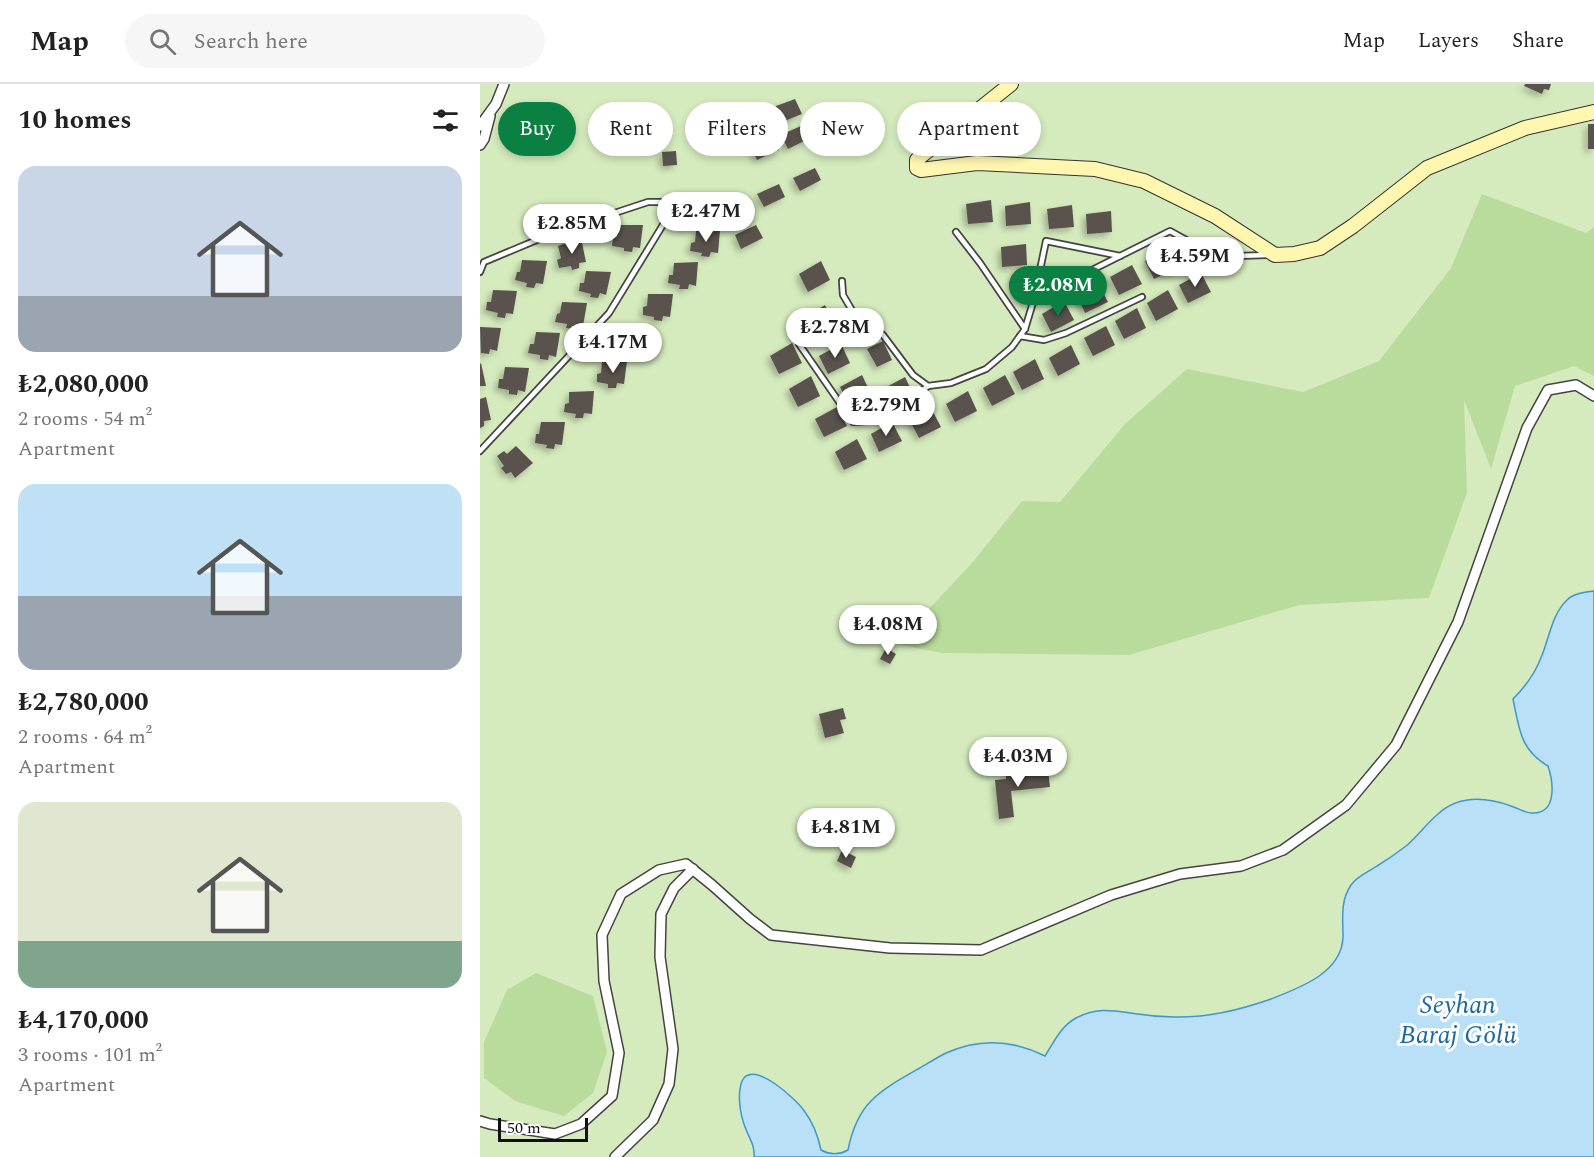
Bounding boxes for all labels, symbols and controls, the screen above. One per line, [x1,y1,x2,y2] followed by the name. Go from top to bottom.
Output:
[125,14,545,68] search box
[30,20,89,63] text: Map
[146,25,179,58] icon: search
[194,25,308,58] text: Search here
[1343,25,1385,57] text: Map
[1418,25,1479,57] text: Layers
[1512,25,1564,57] text: Share
[18,100,132,140] text: 10 homes
[498,102,576,156] chip: Buy
[588,102,673,156] chip: Rent
[685,102,788,156] chip: Filters
[800,102,885,156] chip: New
[897,102,1041,156] chip: Apartment
[429,104,462,137] icon: filters
[657,192,755,243] pin: ₺2.47M
[671,196,741,226] text: ₺2.47M
[523,204,621,255] pin: ₺2.85M
[186,205,294,313] icon: home
[537,208,607,238] text: ₺2.85M
[1146,237,1244,288] pin: ₺4.59M
[1160,241,1230,271] text: ₺4.59M
[1009,266,1107,317] pin: ₺2.08M
[1023,270,1093,300] text: ₺2.08M
[786,308,884,359] pin: ₺2.78M
[800,312,870,342] text: ₺2.78M
[564,323,662,374] pin: ₺4.17M
[578,327,648,357] text: ₺4.17M
[18,364,149,404] text: ₺2,080,000
[837,386,935,437] pin: ₺2.79M
[851,390,921,420] text: ₺2.79M
[18,404,152,434] text: 2 rooms · 54 m²
[18,434,115,464] text: Apartment
[186,523,294,631] icon: home
[839,605,937,656] pin: ₺4.08M
[853,609,923,639] text: ₺4.08M
[18,682,149,722] text: ₺2,780,000
[18,722,152,752] text: 2 rooms · 64 m²
[969,737,1067,788] pin: ₺4.03M
[983,741,1053,771] text: ₺4.03M
[18,752,115,782] text: Apartment
[797,808,895,859] pin: ₺4.81M
[811,812,881,842] text: ₺4.81M
[186,841,294,949] icon: home
[1400,985,1517,1055] water label: Seyhan Baraj Gölü
[18,1000,149,1040] text: ₺4,170,000
[18,1040,162,1070] text: 3 rooms · 101 m²
[18,1070,115,1100] text: Apartment
[498,1115,588,1142] scale bar
[507,1116,541,1140] text: 50 m

